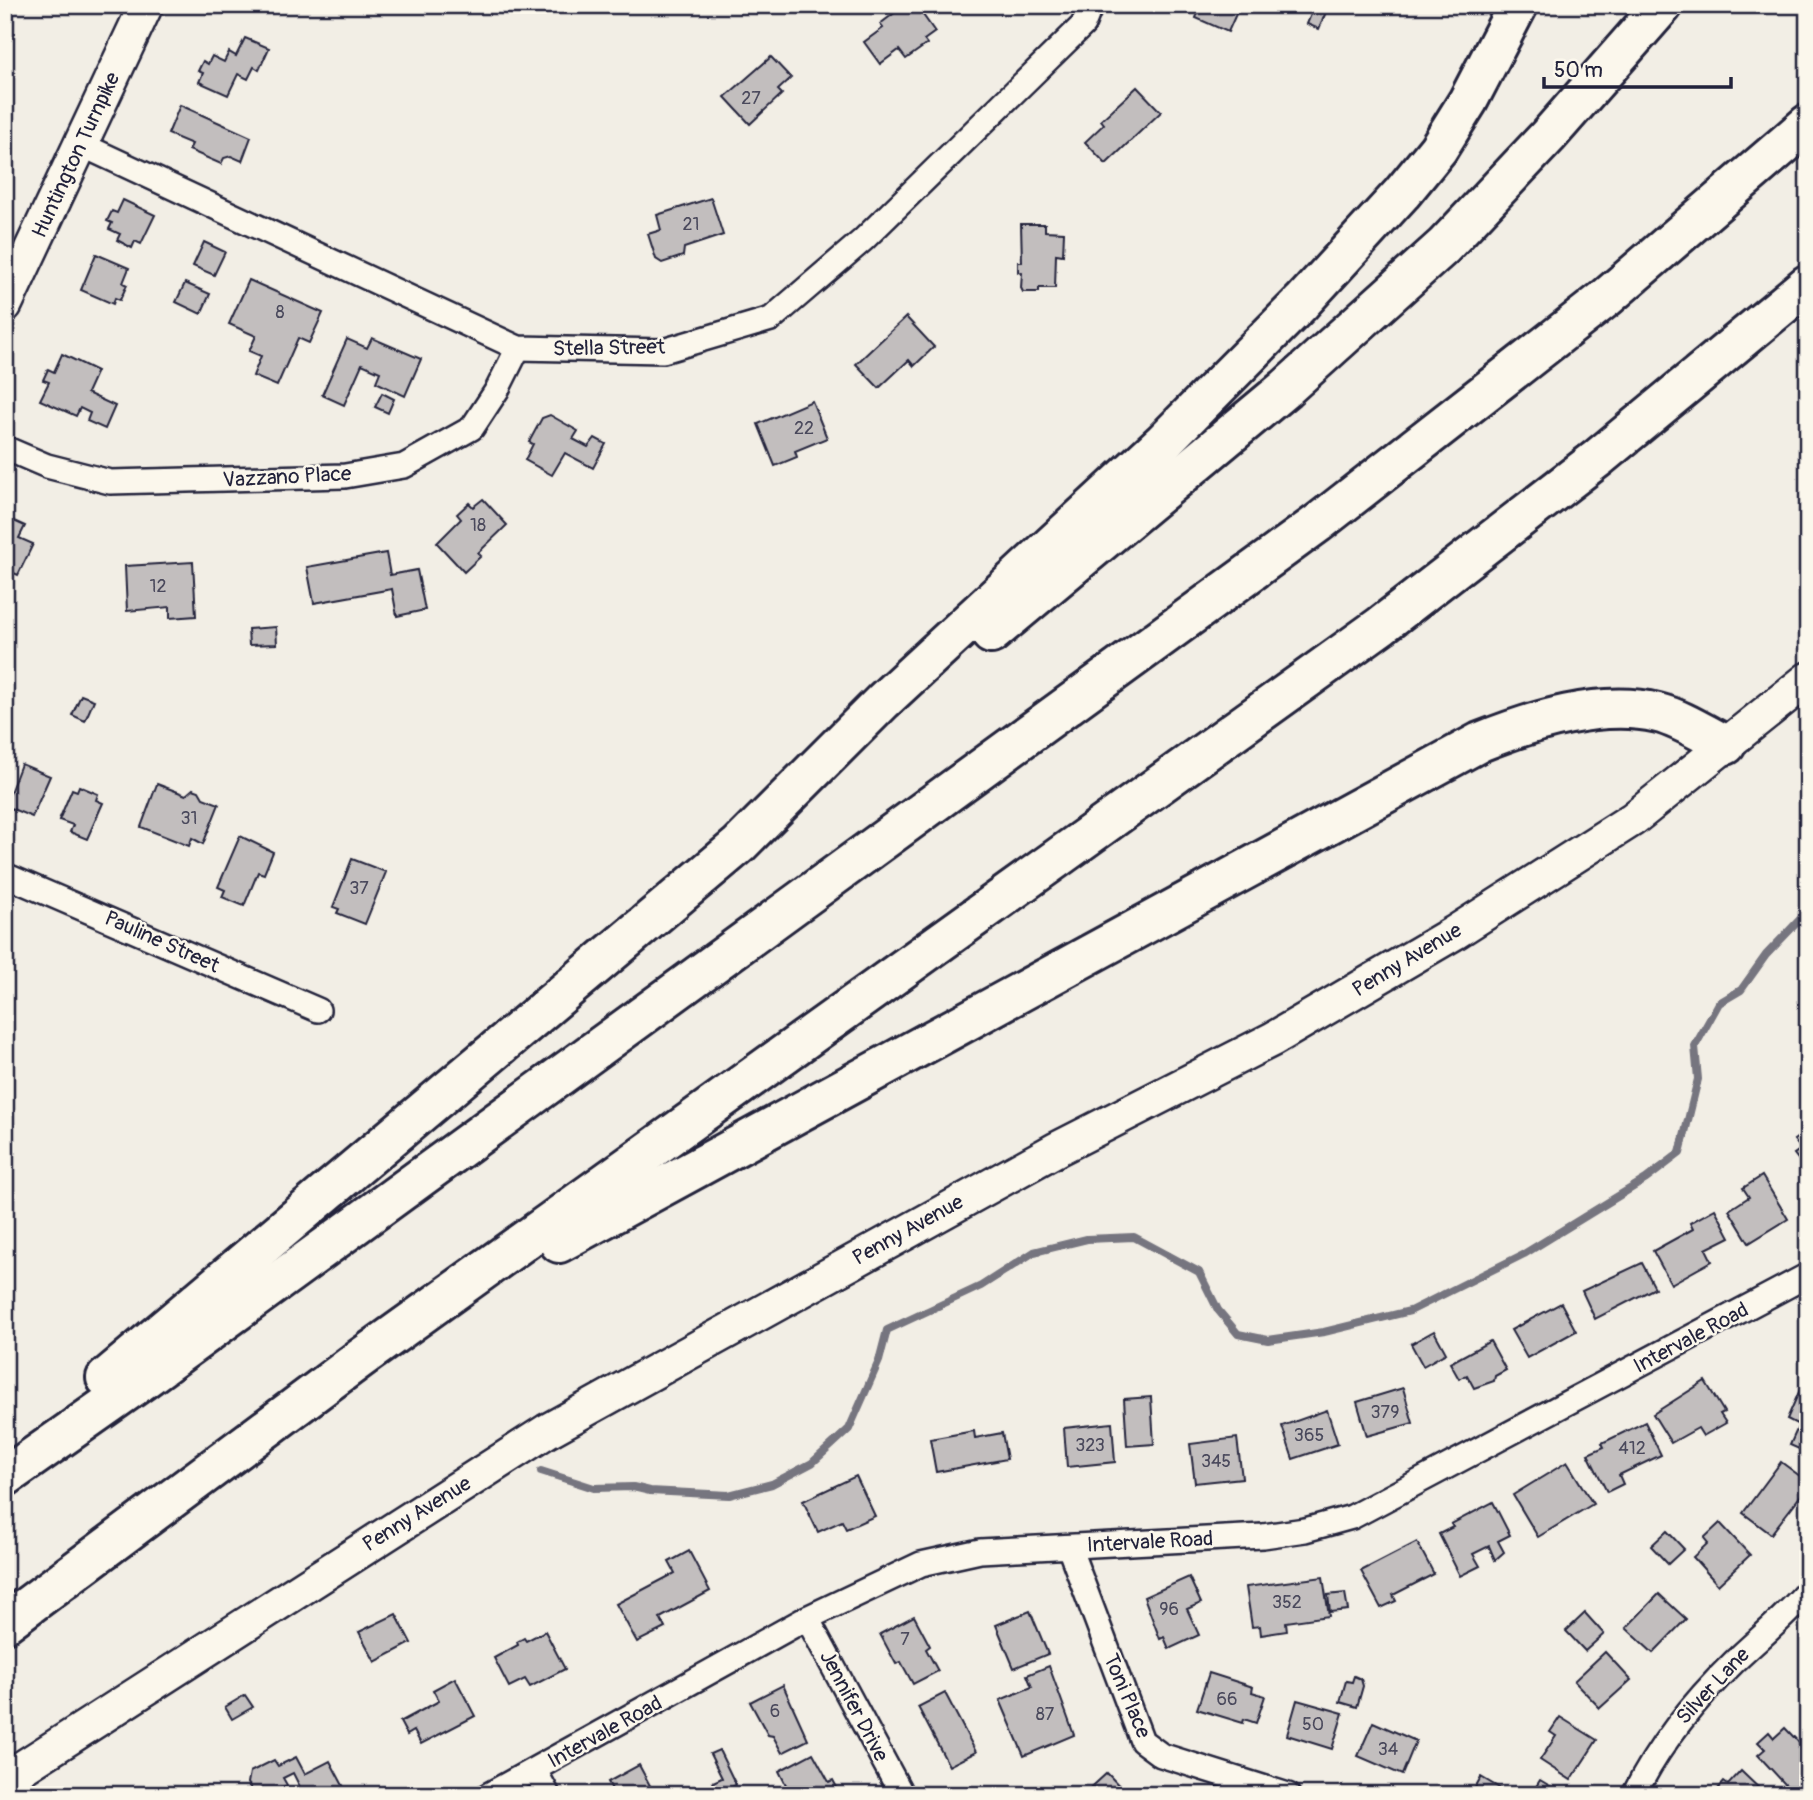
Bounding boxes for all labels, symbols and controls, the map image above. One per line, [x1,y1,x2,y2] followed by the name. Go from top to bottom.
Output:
[1544,46,1731,90] scale bar
[1554,57,1603,84] text: 50 m
[26,67,126,242] street label: Huntington Turnpike
[741,87,761,110] house number: 27
[682,213,700,236] house number: 21
[275,301,285,324] house number: 8
[553,334,666,362] street label: Stella Street
[794,417,814,440] house number: 22
[222,460,353,494] street label: Vazzano Place
[470,514,486,537] house number: 18
[149,575,167,598] house number: 12
[180,807,198,830] house number: 31
[349,877,369,900] house number: 37
[100,905,224,980] street label: Pauline Street
[1347,916,1467,1003] street label: Penny Avenue
[848,1188,969,1272] street label: Penny Avenue
[1629,1296,1753,1380] street label: Intervale Road
[1371,1401,1399,1424] house number: 379
[1294,1424,1324,1447] house number: 365
[1075,1434,1105,1457] house number: 323
[1618,1437,1646,1460] house number: 412
[1201,1450,1231,1473] house number: 345
[358,1470,477,1558] street label: Penny Avenue
[1086,1525,1214,1559] street label: Intervale Road
[1272,1591,1302,1614] house number: 352
[1159,1598,1179,1621] house number: 96
[900,1628,910,1651] house number: 7
[1670,1641,1756,1730] street label: Silver Lane
[813,1646,895,1767] street label: Jennifer Drive
[1097,1650,1157,1743] street label: Toni Place
[1217,1688,1237,1711] house number: 66
[543,1690,667,1774] street label: Intervale Road
[770,1700,780,1723] house number: 6
[1036,1703,1055,1726] house number: 87
[1302,1713,1324,1736] house number: 50
[1378,1738,1399,1761] house number: 34

